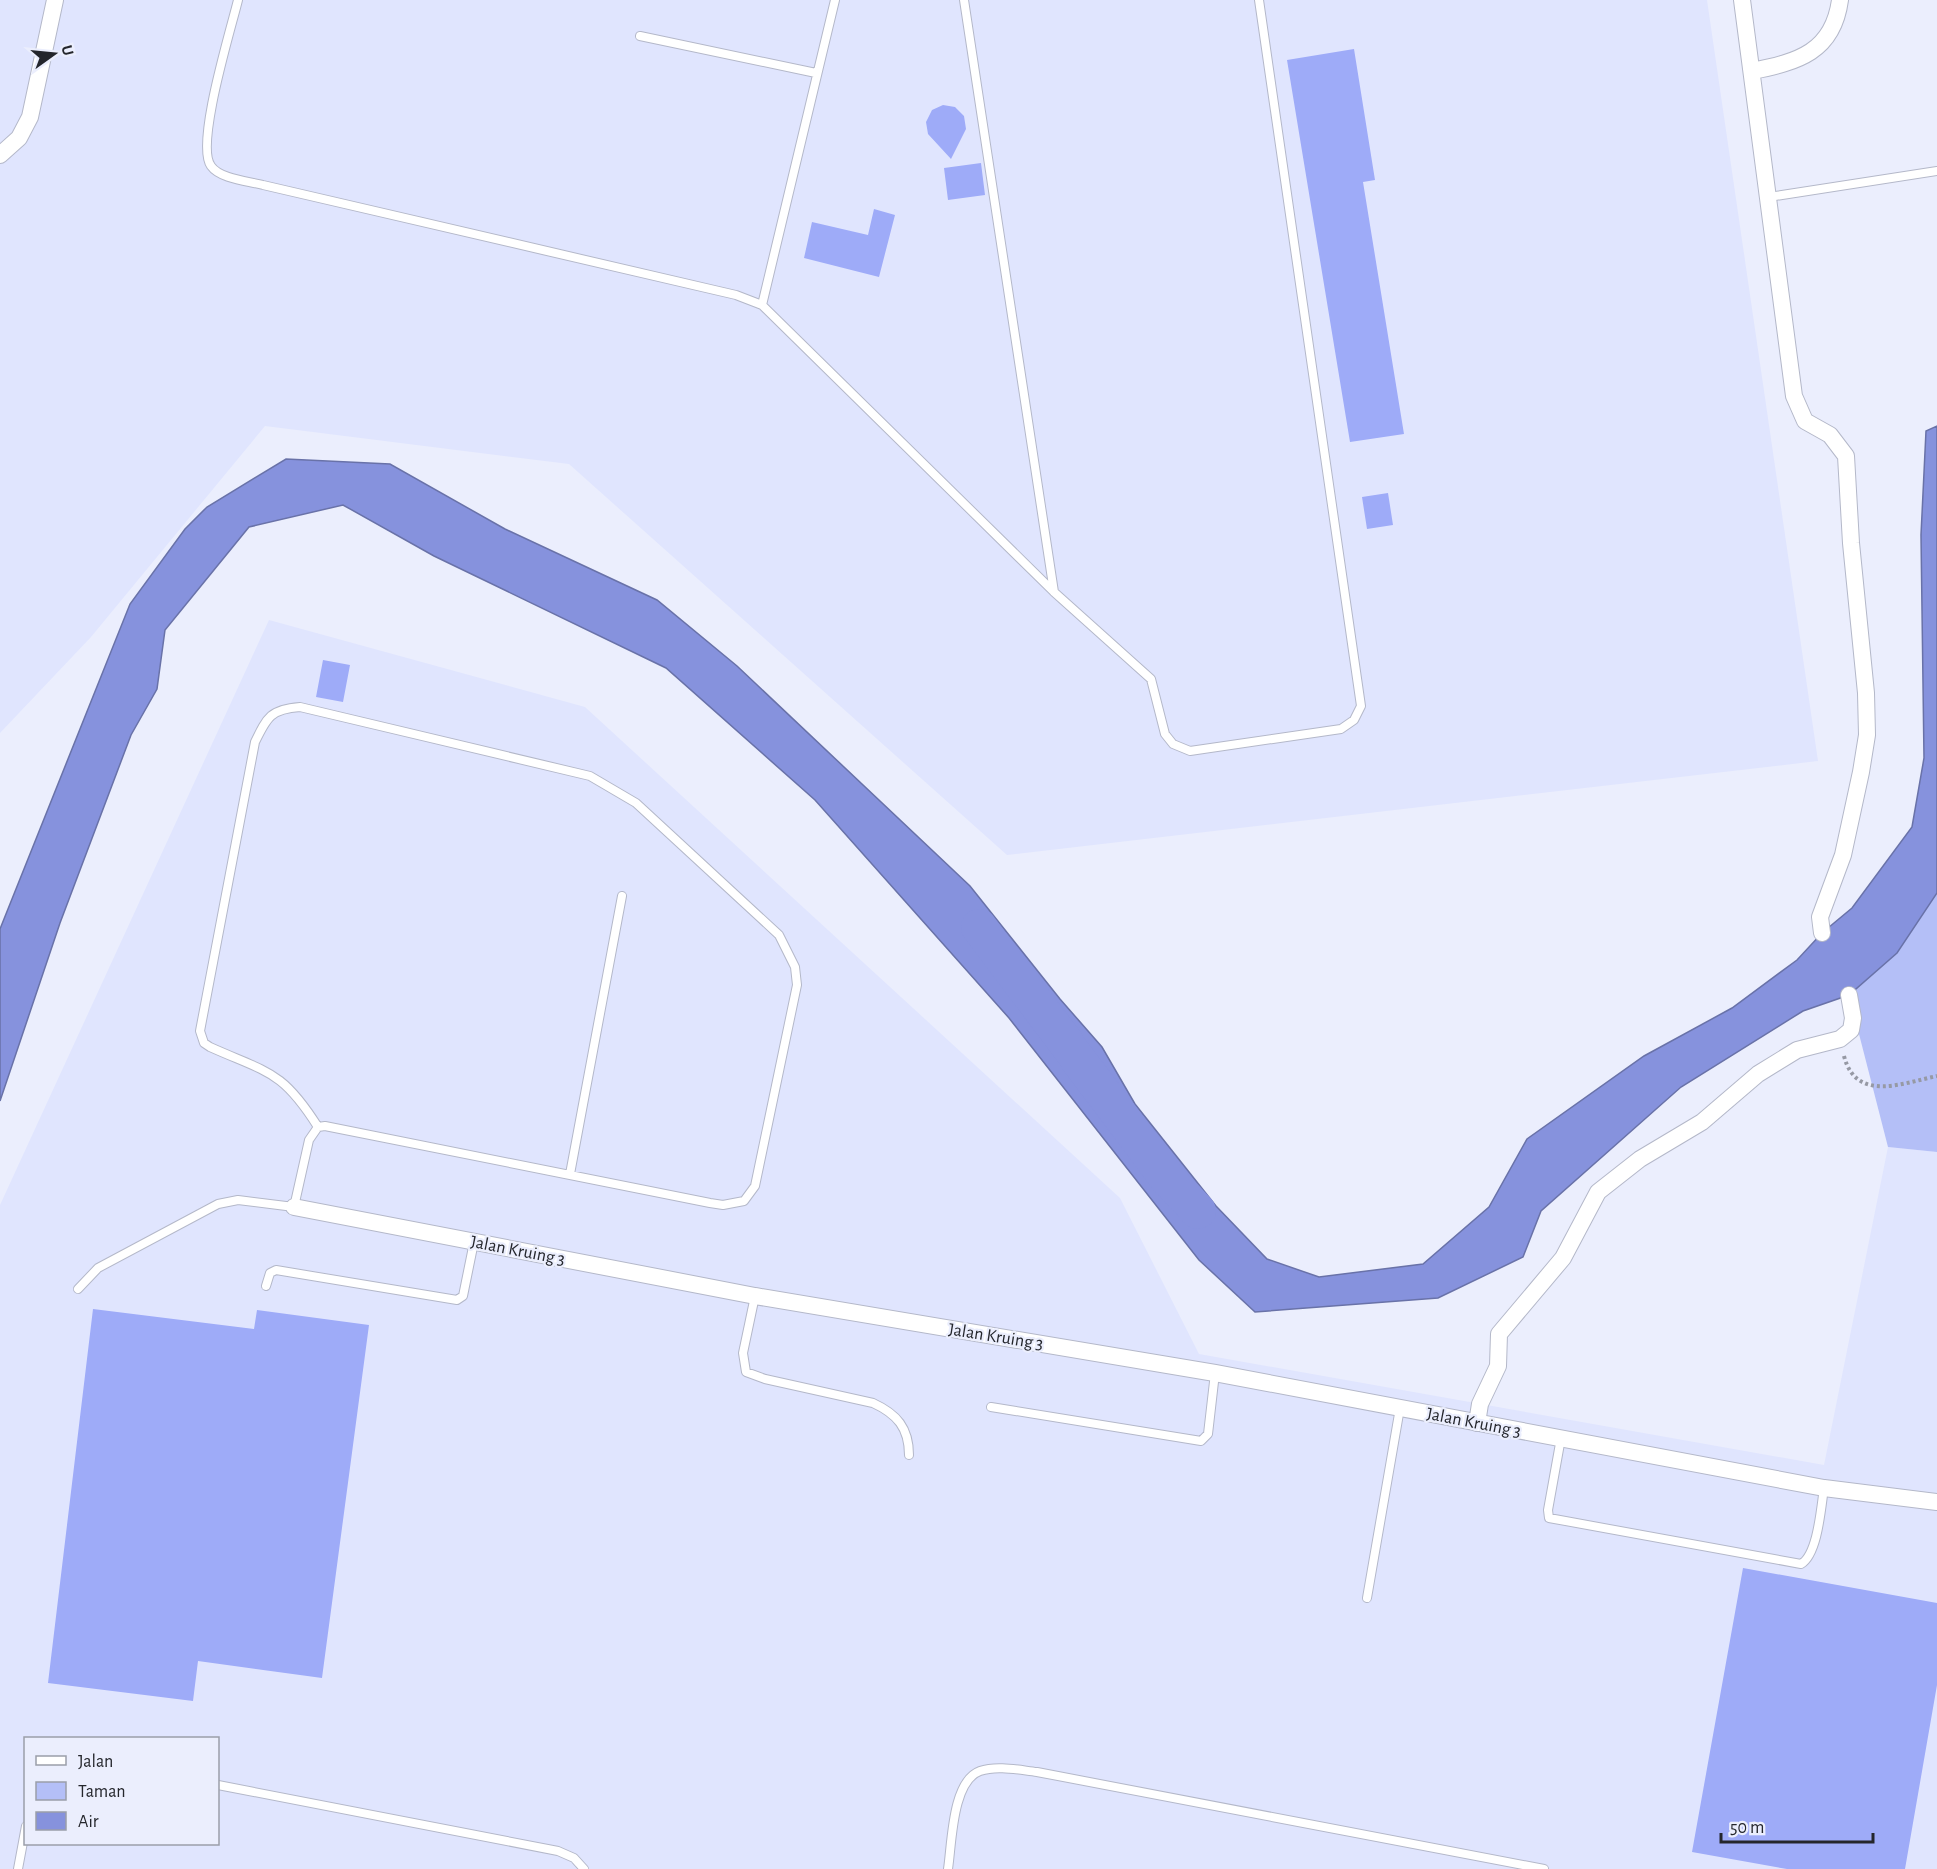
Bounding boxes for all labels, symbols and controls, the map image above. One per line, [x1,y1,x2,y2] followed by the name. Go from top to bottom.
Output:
[24,24,84,84] north arrow
[58,43,77,57] text: U
[469,1233,567,1269] street label: Jalan Kruing 3
[947,1321,1045,1353] street label: Jalan Kruing 3
[1425,1405,1523,1441] street label: Jalan Kruing 3
[24,1737,219,1845] legend
[78,1753,113,1771] text: Jalan
[78,1783,126,1801] text: Taman
[1721,1806,1872,1844] scale bar
[78,1813,99,1831] text: Air
[1730,1819,1764,1837] text: 50 m

